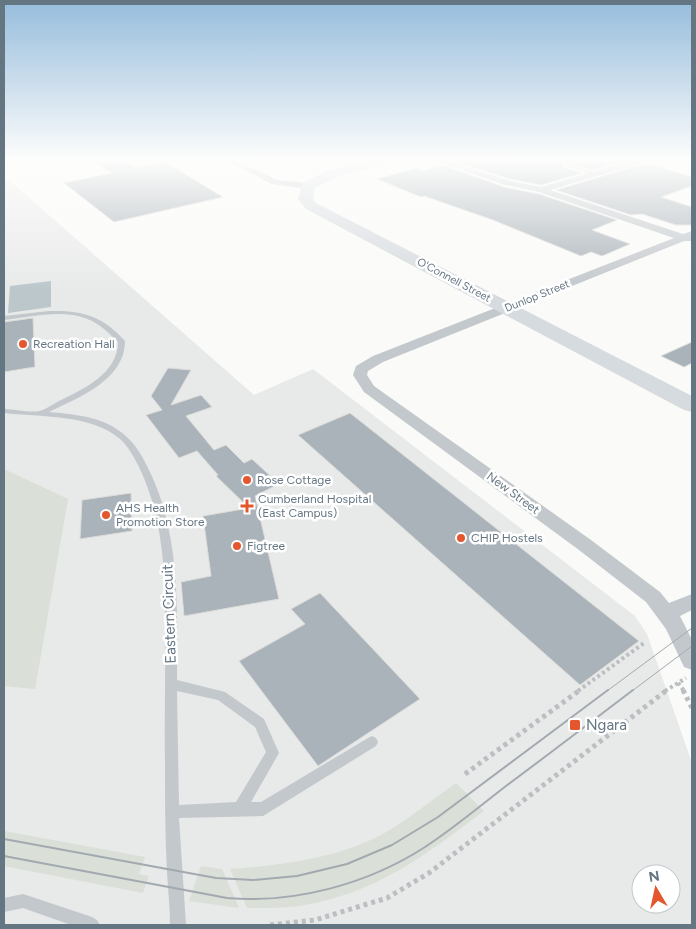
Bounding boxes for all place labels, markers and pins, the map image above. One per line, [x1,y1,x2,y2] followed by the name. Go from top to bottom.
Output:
[33,337,115,351] place label: Recreation Hall
[17,338,29,350] marker: Recreation Hall
[257,473,331,487] place label: Rose Cottage
[241,474,253,486] marker: Rose Cottage
[258,492,371,520] place label: Cumberland Hospital (East Campus)
[240,499,254,513] marker: Cumberland Hospital (East Campus)
[116,501,205,529] place label: AHS Health Promotion Store
[100,509,112,521] marker: AHS Health Promotion Store
[471,531,543,545] place label: CHIP Hostels
[455,532,467,544] marker: CHIP Hostels
[247,539,285,553] place label: Figtree
[231,540,243,552] marker: Figtree
[586,716,627,734] place label: Ngara
[568,718,582,732] marker: Ngara

